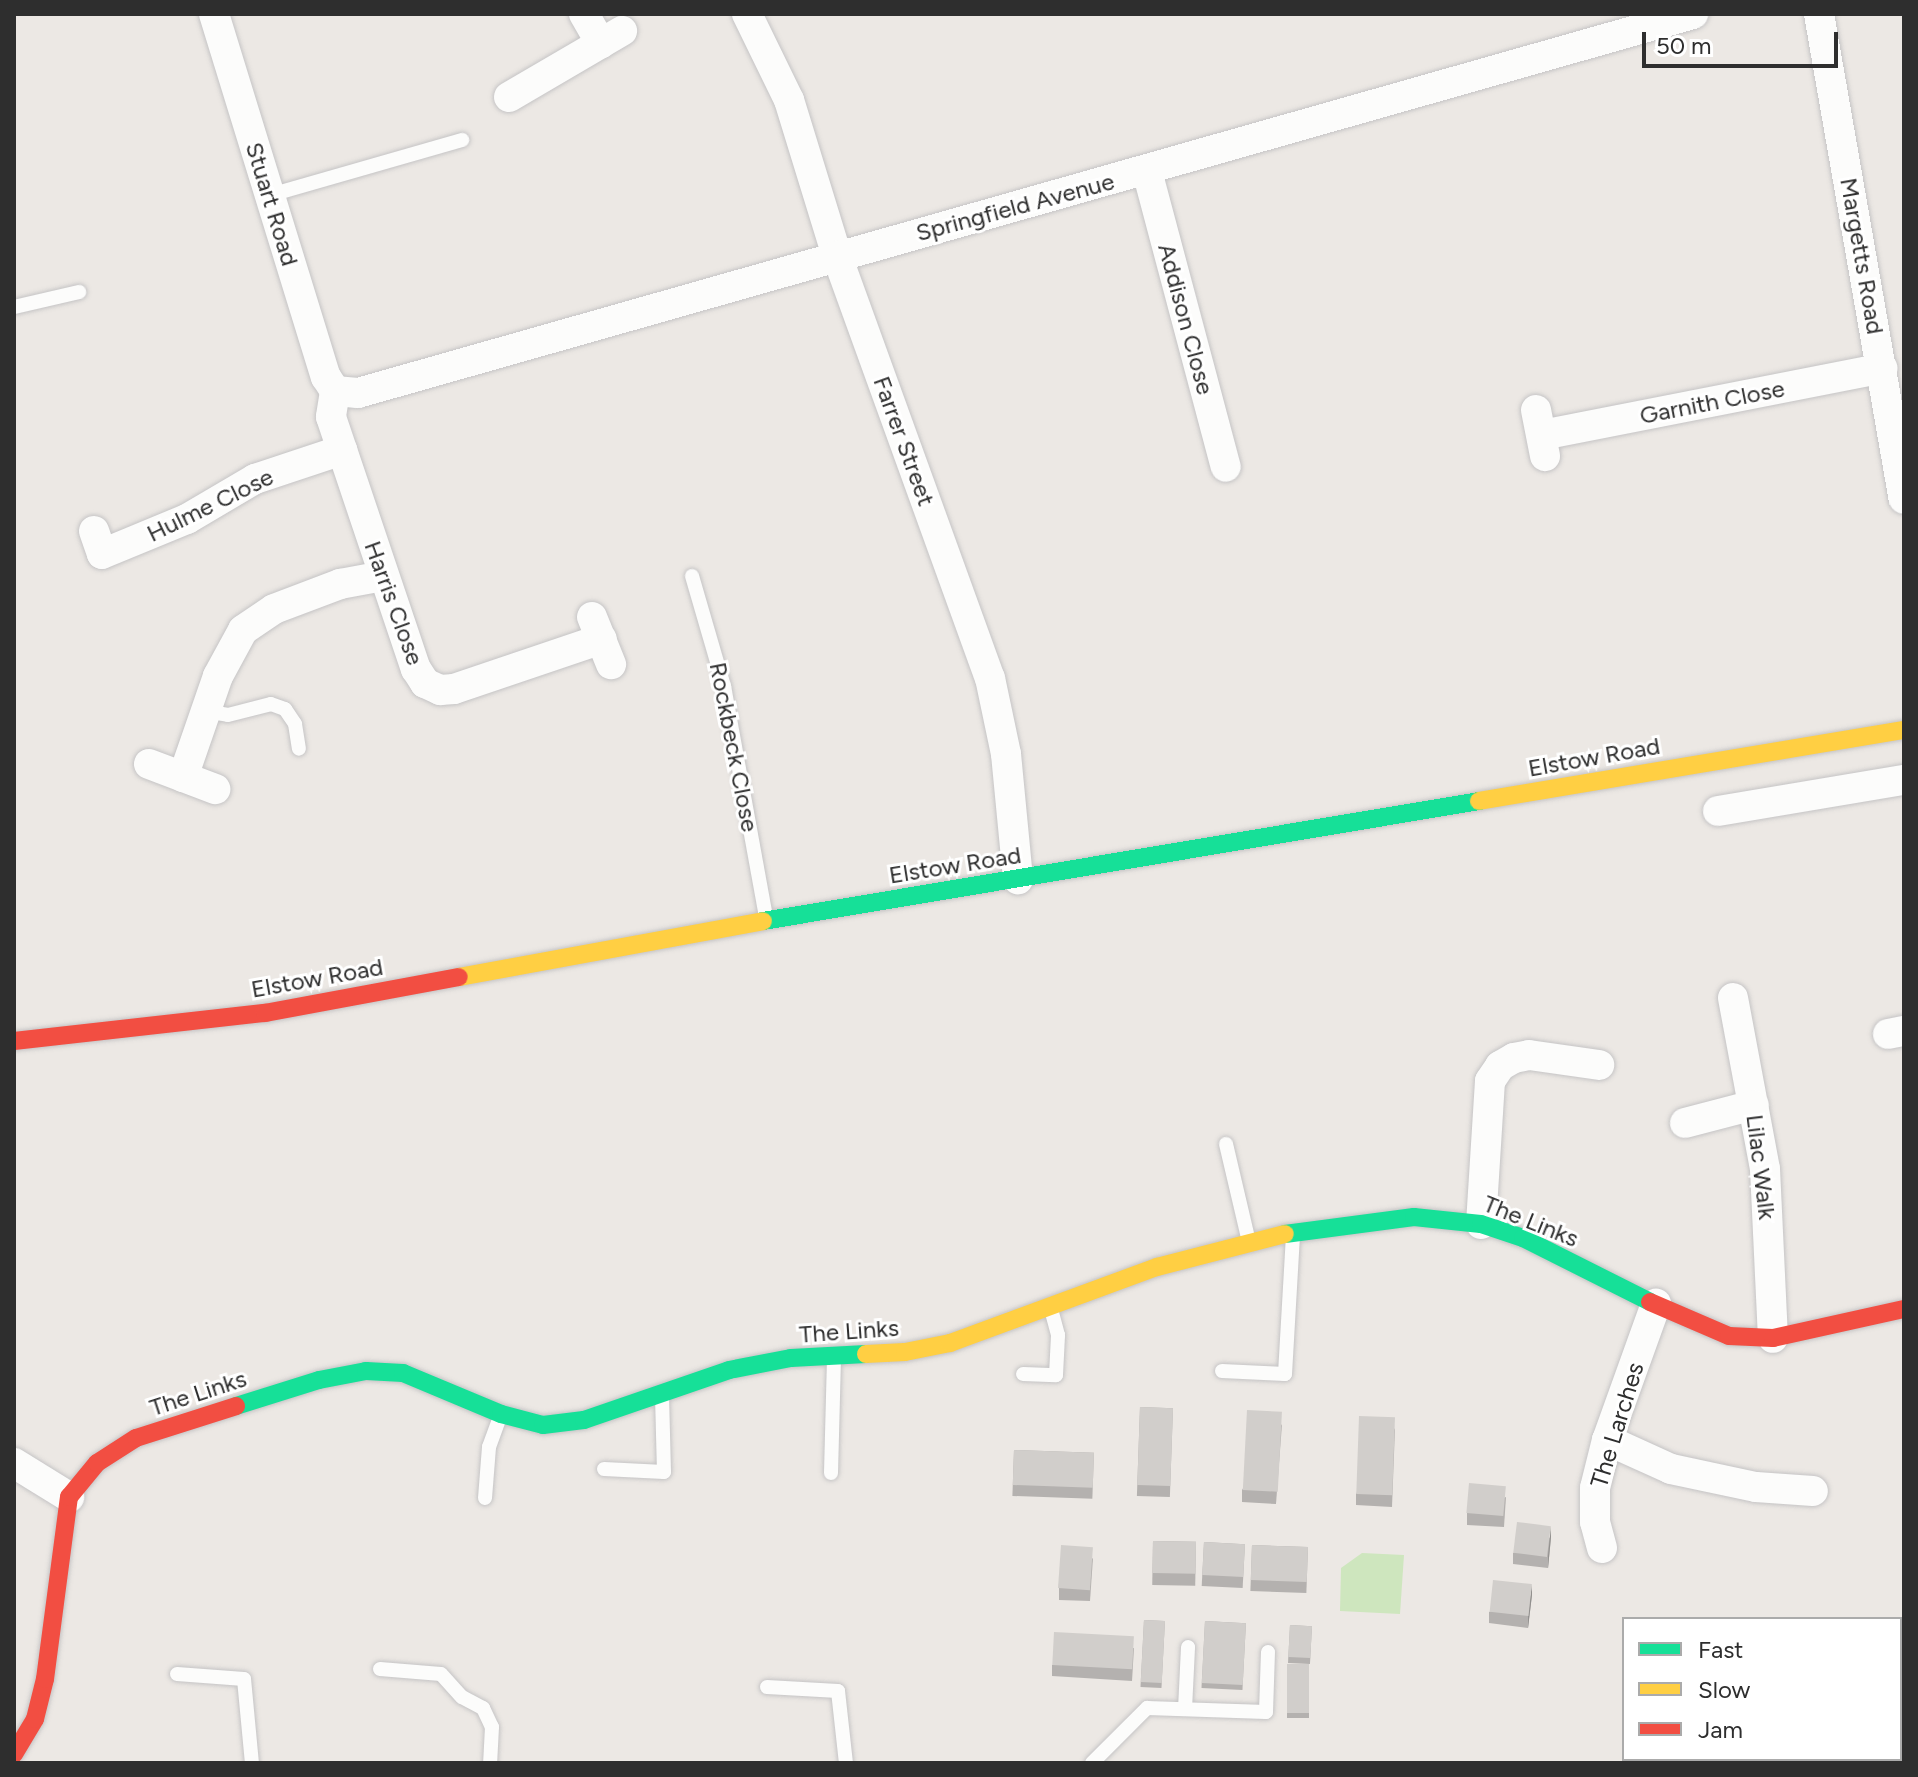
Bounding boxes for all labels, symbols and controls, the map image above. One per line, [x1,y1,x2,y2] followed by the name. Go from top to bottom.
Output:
[1646,16,1842,66] scale bar
[1656,31,1712,60] text: 50 m
[240,139,304,269] street label: Stuart Road
[913,167,1117,247] street label: Springfield Avenue
[1834,176,1890,336] street label: Margetts Road
[1152,240,1220,398] street label: Addison Close
[867,372,941,510] street label: Farrer Street
[1637,374,1787,430] street label: Garnith Close
[142,462,278,548] street label: Hulme Close
[358,537,430,669] street label: Harris Close
[703,660,765,834] street label: Rockbeck Close
[1526,731,1662,783] street label: Elstow Road
[887,840,1023,890] street label: Elstow Road
[249,952,385,1004] street label: Elstow Road
[1740,1113,1782,1221] street label: Lilac Walk
[1479,1189,1583,1253] street label: The Links
[798,1313,900,1349] street label: The Links
[1584,1359,1650,1491] street label: The Larches
[146,1364,250,1422] street label: The Links
[1622,1617,1902,1761] legend
[1698,1635,1743,1664] text: Fast
[1698,1675,1750,1704] text: Slow
[1698,1715,1743,1744] text: Jam

